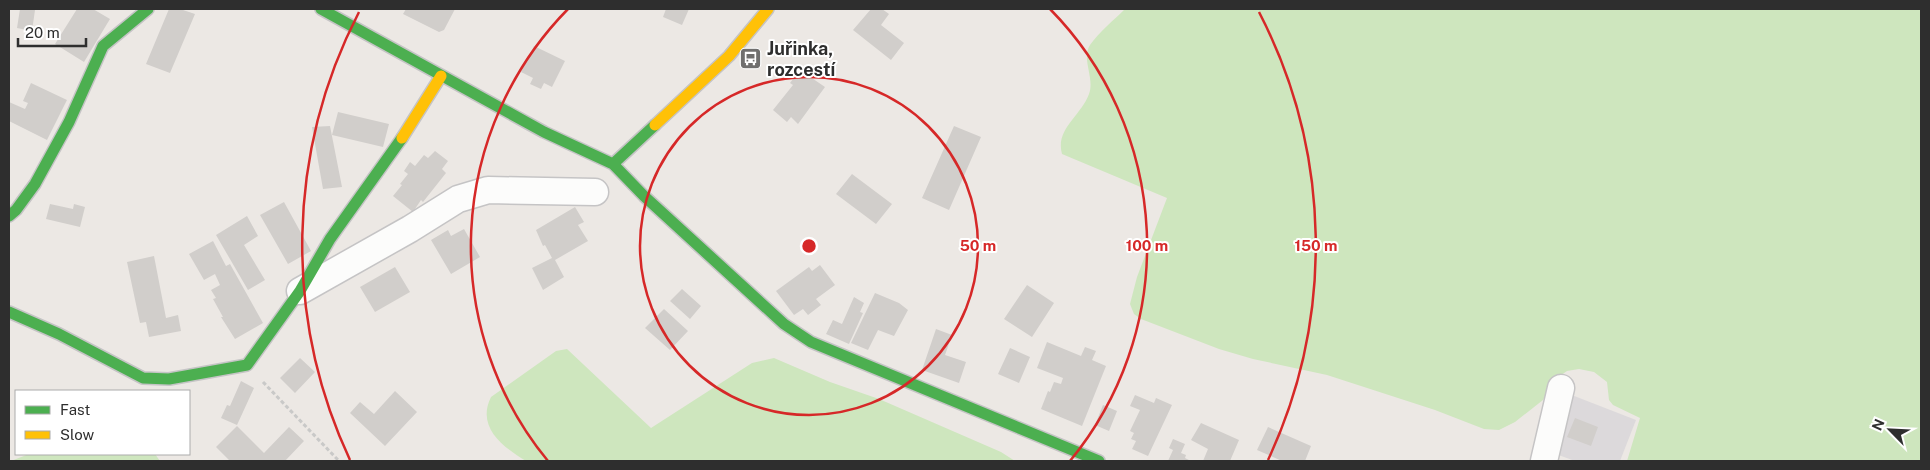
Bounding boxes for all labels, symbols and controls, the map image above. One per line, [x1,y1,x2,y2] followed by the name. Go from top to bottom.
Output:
[18,15,85,47] scale bar
[25,24,60,41] text: 20 m
[767,38,836,80] place label: Juřinka, rozcestí
[739,46,763,70] bus stop icon: Juřinka, rozcestí
[800,237,818,255] centre of rings
[960,237,996,254] text: 50 m
[1126,237,1168,254] text: 100 m
[1294,237,1338,254] text: 150 m
[15,390,190,455] legend
[60,401,90,418] text: Fast
[1865,405,1915,455] north arrow
[1869,416,1888,433] text: N
[60,426,95,443] text: Slow

